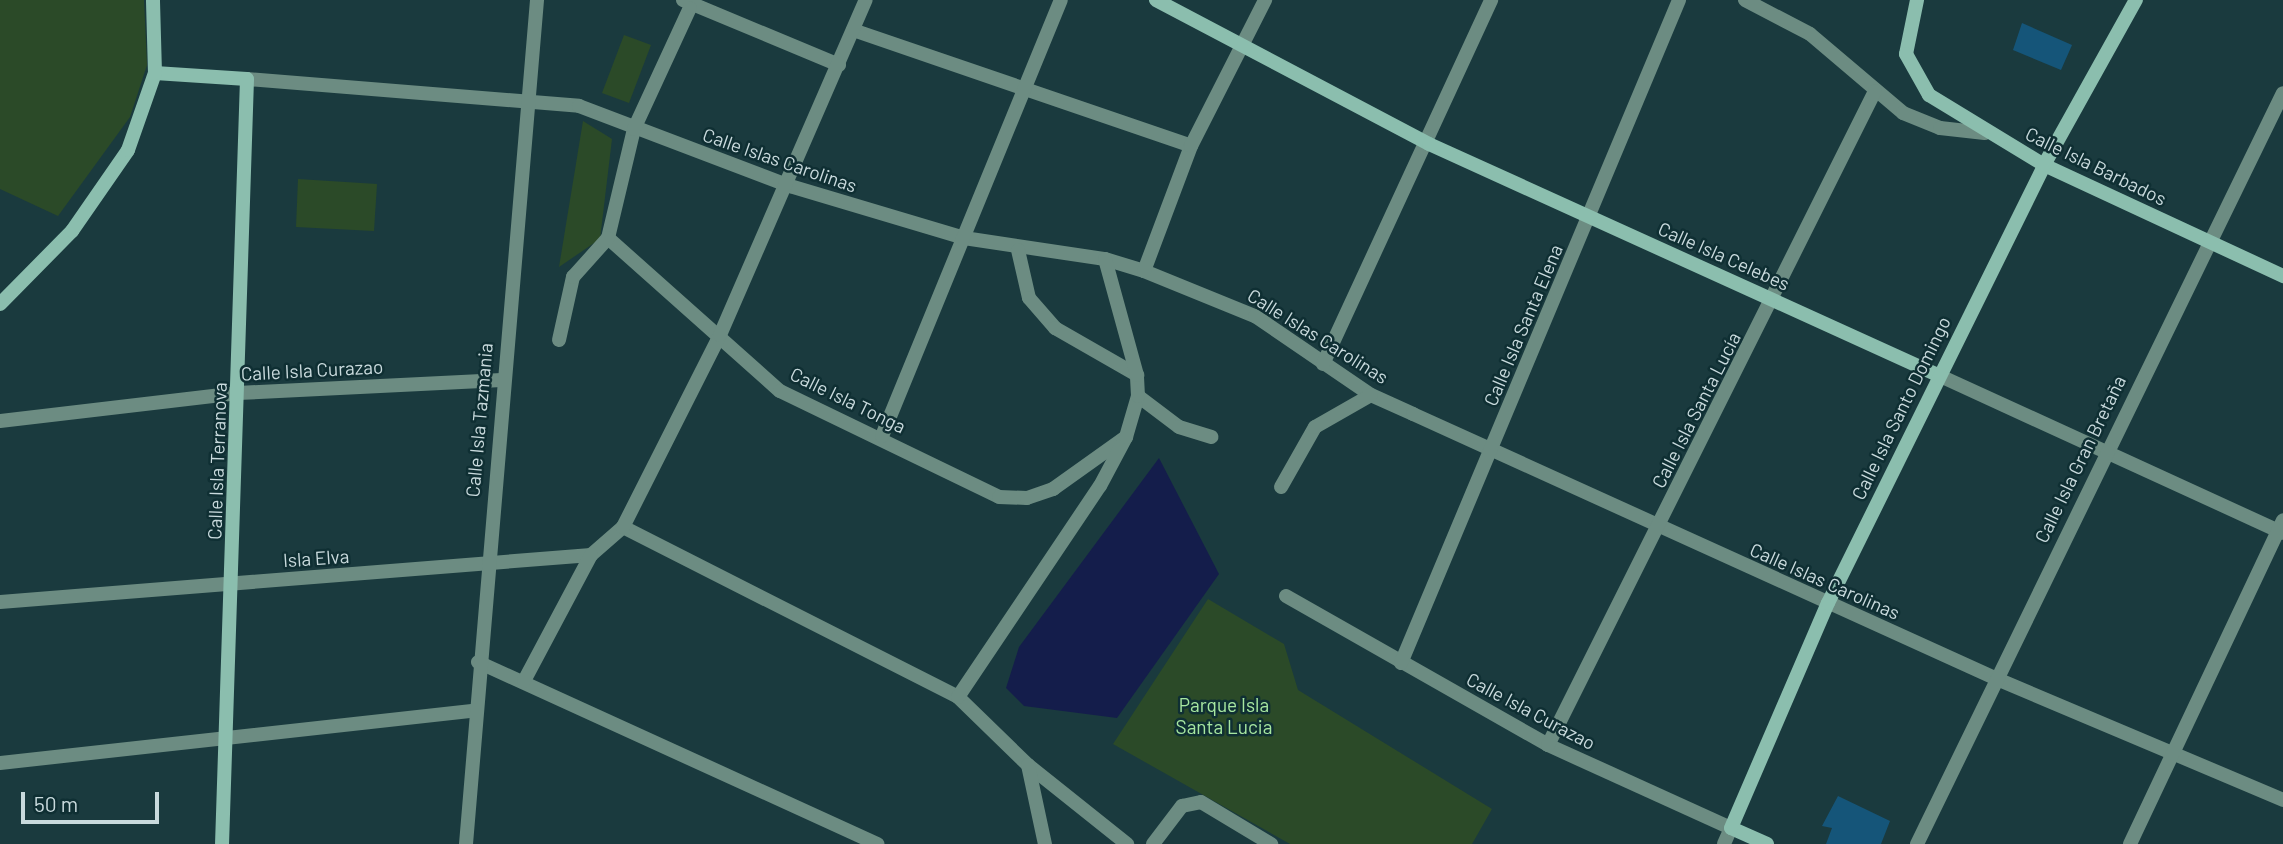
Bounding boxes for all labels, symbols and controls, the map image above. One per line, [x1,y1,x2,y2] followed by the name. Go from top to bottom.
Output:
[2022,122,2170,210] street label: Calle Isla Barbados
[700,123,860,197] street label: Calle Islas Carolinas
[1655,217,1793,295] street label: Calle Isla Celebes
[1479,241,1567,409] street label: Calle Isla Santa Elena
[1244,284,1392,388] street label: Calle Islas Carolinas
[1847,313,1955,503] street label: Calle Isla Santo Domingo
[1647,328,1745,492] street label: Calle Isla Santa Lucía
[461,342,497,498] street label: Calle Isla Tazmania
[240,355,384,385] street label: Calle Isla Curazao
[787,362,909,438] street label: Calle Isla Tonga
[2030,372,2130,546] street label: Calle Isla Gran Bretaña
[203,382,231,540] street label: Calle Isla Terranova
[1747,538,1903,624] street label: Calle Islas Carolinas
[282,544,350,572] street label: Isla Elva
[1463,667,1599,755] street label: Calle Isla Curazao
[1176,694,1272,738] park label: Parque Isla Santa Lucia
[24,778,163,822] scale bar
[34,791,78,816] text: 50 m

